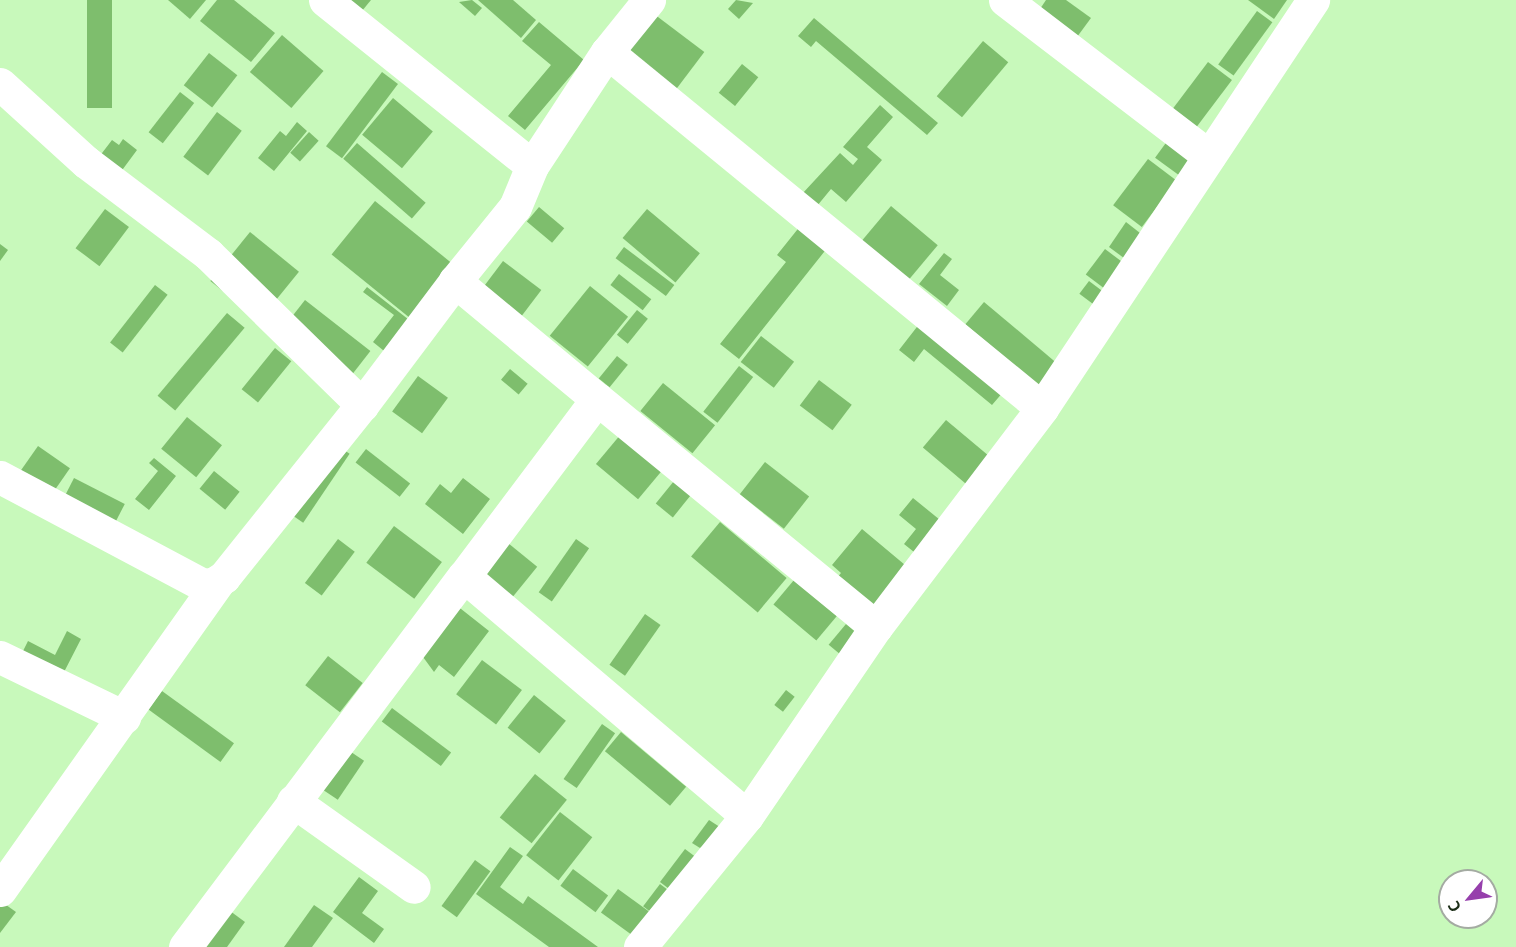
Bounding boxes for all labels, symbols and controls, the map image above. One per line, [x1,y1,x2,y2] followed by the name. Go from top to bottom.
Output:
[1438,869,1498,929] north arrow
[1443,898,1465,916] text: С

